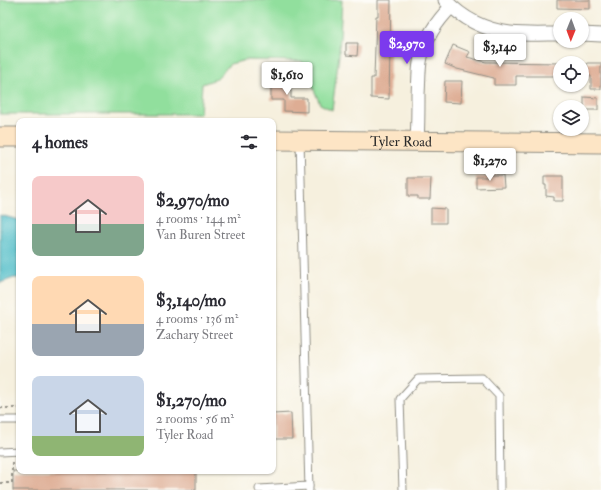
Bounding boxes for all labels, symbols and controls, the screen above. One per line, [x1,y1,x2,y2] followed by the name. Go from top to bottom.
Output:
[553,12,589,48] north arrow
[553,12,589,136] map controls
[374,31,440,65] pin: $2,970
[467,34,533,68] pin: $3,140
[389,36,425,52] text: $2,970
[483,39,517,55] text: $3,140
[553,56,589,92] button: locate
[254,62,320,96] pin: $1,610
[271,67,303,83] text: $1,610
[553,100,589,136] button: layers
[238,131,260,153] icon: filters
[32,132,88,153] text: 4 homes
[370,132,432,151] street label: Tyler Road
[457,148,523,182] pin: $1,270
[473,153,507,169] text: $1,270
[156,190,229,211] text: $2,970/mo
[64,192,112,240] icon: home
[156,211,241,227] text: 4 rooms · 144 m²
[156,227,245,243] text: Van Buren Street
[156,290,226,311] text: $3,140/mo
[64,292,112,340] icon: home
[156,311,238,327] text: 4 rooms · 136 m²
[156,327,233,343] text: Zachary Street
[156,390,227,411] text: $1,270/mo
[64,392,112,440] icon: home
[156,411,234,427] text: 2 rooms · 56 m²
[156,427,214,443] text: Tyler Road

